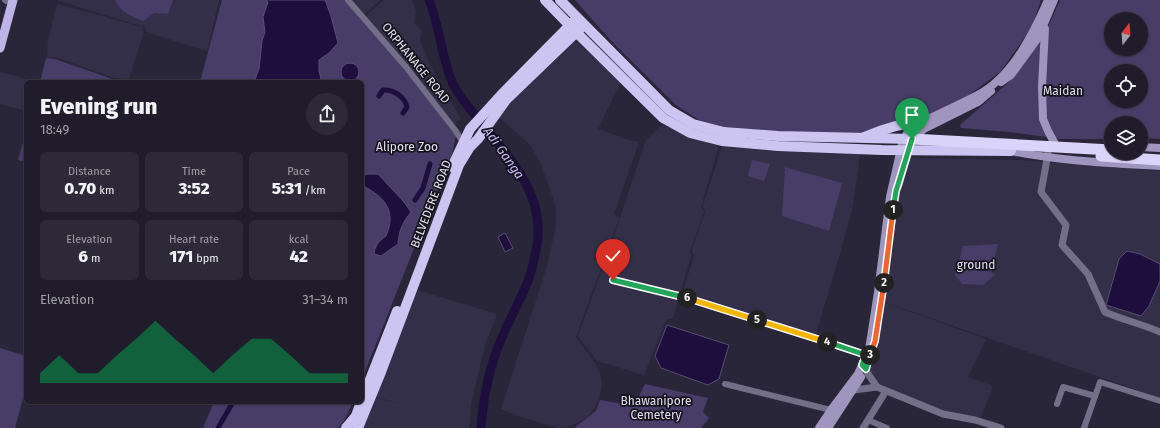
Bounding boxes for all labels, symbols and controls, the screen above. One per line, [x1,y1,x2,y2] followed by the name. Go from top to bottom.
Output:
[1104,12,1148,56] north arrow
[1104,12,1148,160] map controls
[379,20,453,106] street label: ORPHANAGE ROAD
[1104,64,1148,108] button: locate
[1043,84,1083,98] park label: Maidan
[40,93,157,120] text: Evening run
[306,93,348,135] button: share
[895,98,929,139] pin
[901,104,923,126] icon: arrive
[1104,116,1148,160] button: layers
[40,122,69,137] text: 18:49
[480,123,527,182] water label: Adi Ganga
[376,140,438,154] park label: Alipore Zoo
[408,158,454,250] street label: BELVEDERE ROAD
[68,165,111,178] text: Distance
[182,165,206,178] text: Time
[287,165,310,178] text: Pace
[64,178,96,199] text: 0.70
[178,178,210,199] text: 3:52
[272,178,302,199] text: 5:31
[96,184,114,197] text: km
[302,184,326,197] text: /km
[883,200,903,220] pin: 1
[890,203,896,216] text: 1
[66,233,112,246] text: Elevation
[169,233,219,246] text: Heart rate
[289,233,309,246] text: kcal
[596,239,630,280] pin
[602,245,624,267] icon: check
[78,246,88,267] text: 6
[169,246,193,267] text: 171
[289,246,308,267] text: 42
[88,252,100,265] text: m
[193,252,219,265] text: bpm
[957,258,995,272] park label: ground
[874,273,894,293] pin: 2
[881,276,887,289] text: 2
[677,288,697,308] pin: 6
[684,291,690,304] text: 6
[40,292,94,307] text: Elevation
[302,292,348,307] text: 31–34 m
[747,310,767,330] pin: 5
[754,313,760,326] text: 5
[817,332,837,352] pin: 4
[824,335,830,348] text: 4
[860,345,880,365] pin: 3
[867,348,873,361] text: 3
[620,394,692,422] park label: Bhawanipore Cemetery

